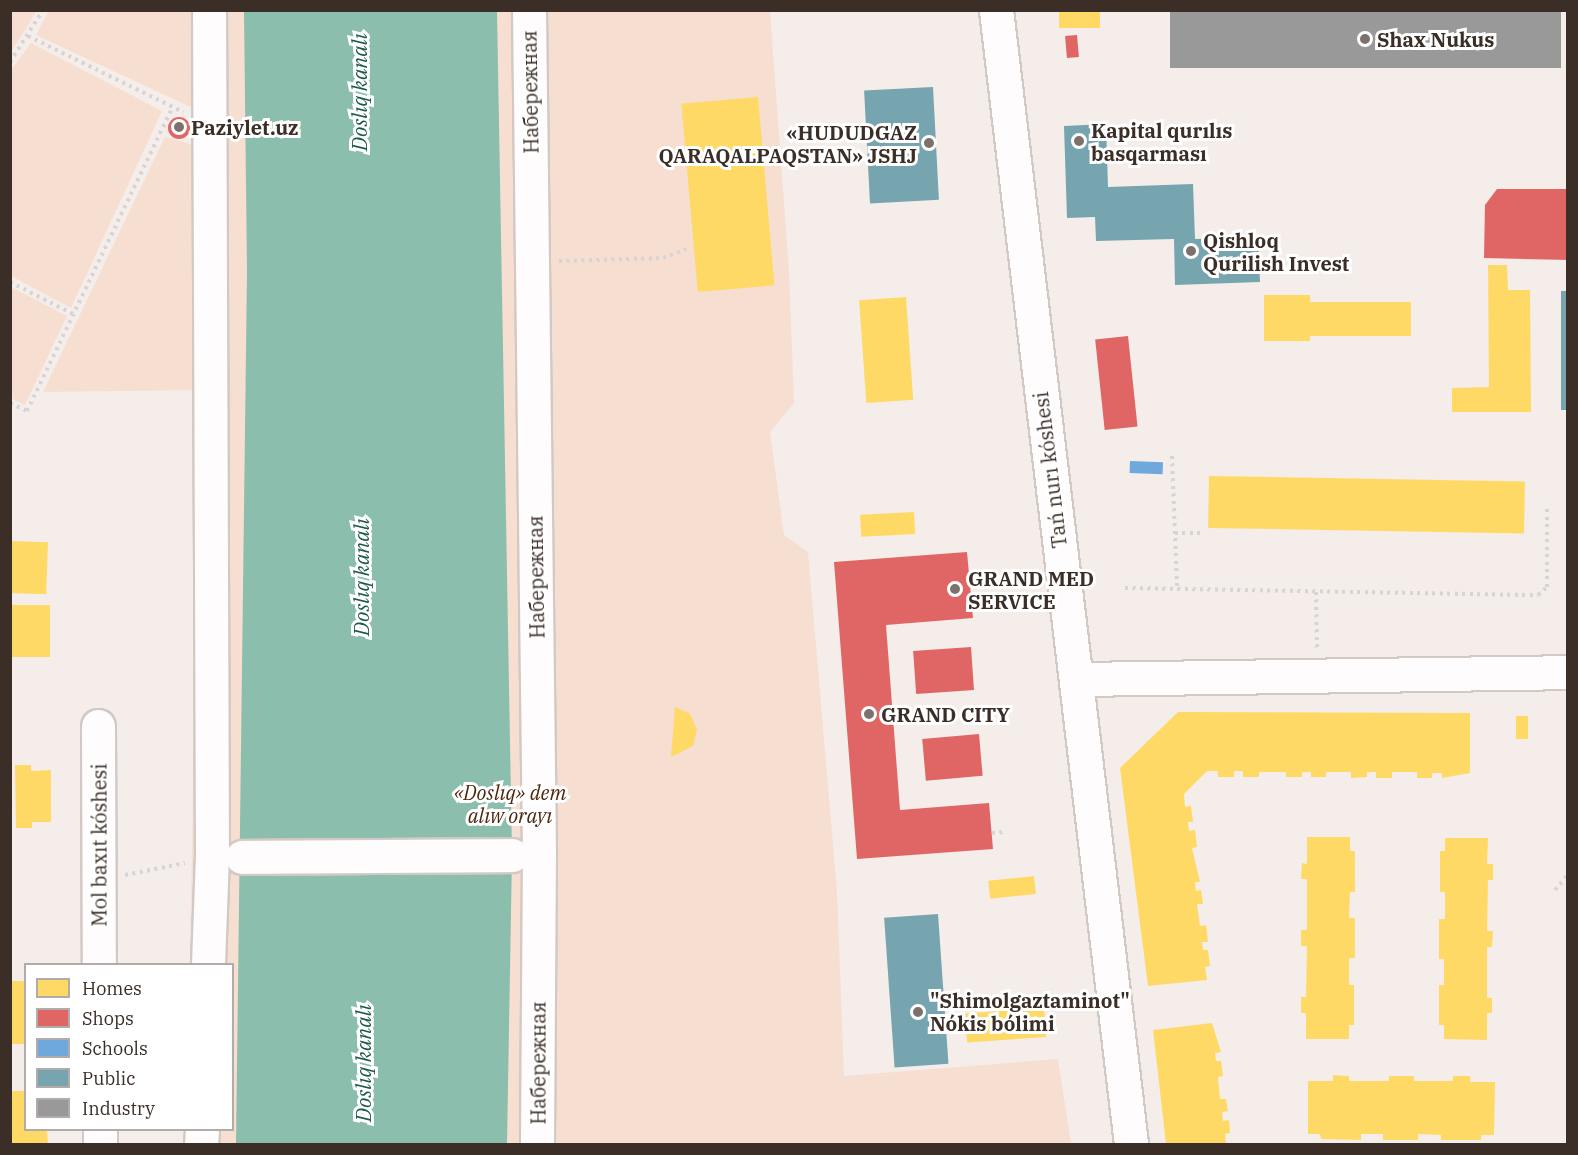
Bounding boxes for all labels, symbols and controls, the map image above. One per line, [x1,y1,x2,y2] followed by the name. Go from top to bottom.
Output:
[1377,27,1494,51] place label: Shax Nukus
[517,30,543,154] street label: Набережная
[1358,32,1372,46] marker: Shax Nukus
[346,33,372,151] water label: Doslıq kanalı
[191,115,298,139] place label: Paziylet.uz
[1091,118,1232,165] place label: Kapital qurılıs basqarması
[172,120,186,134] marker: Paziylet.uz
[658,120,917,167] place label: «HUDUDGAZ QARAQALPAQSTAN» JSHJ
[1072,134,1086,148] marker: Kapital qurılıs basqarması
[922,136,936,150] marker: «HUDUDGAZ QARAQALPAQSTAN» JSHJ
[1203,228,1349,275] place label: Qishloq Qurilish Invest
[1184,244,1198,258] marker: Qishloq Qurilish Invest
[1029,391,1071,549] street label: Tań nurı kóshesi
[523,515,549,639] street label: Набережная
[348,518,374,636] water label: Doslıq kanalı
[968,566,1094,613] place label: GRAND MED SERVICE
[946,580,964,598] marker: GRAND MED SERVICE
[881,702,1010,726] place label: GRAND CITY
[862,707,876,721] marker: GRAND CITY
[87,763,111,927] street label: Mol baxıt kóshesi
[454,780,566,827] park label: «Doslıq» dem alıw orayı
[24,963,234,1131] legend
[82,977,142,1000] text: Homes
[930,988,1130,1035] place label: "Shimolgaztaminot" Nókis bólimi
[526,1001,550,1125] street label: Набережная
[350,1004,376,1122] water label: Doslıq kanalı
[911,1005,925,1019] marker: "Shimolgaztaminot" Nókis bólimi
[82,1007,134,1030] text: Shops
[82,1037,148,1060] text: Schools
[82,1067,136,1090] text: Public
[82,1097,155,1120] text: Industry

